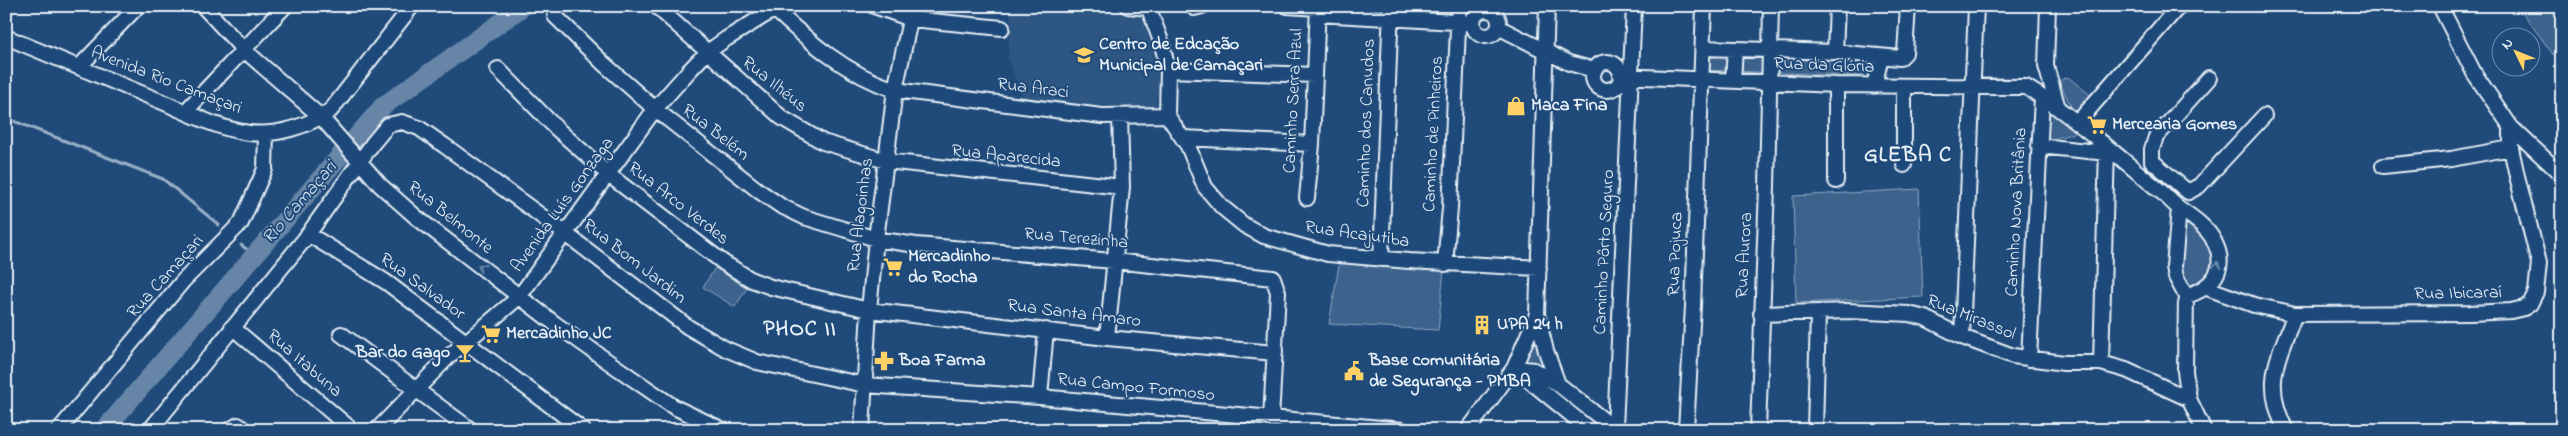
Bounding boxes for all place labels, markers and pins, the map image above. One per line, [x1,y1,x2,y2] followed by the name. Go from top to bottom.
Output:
[1099,32,1263,79] place label: Centro de Edcação Municipal de Camaçari
[1073,44,1095,66] school or university icon: Centro de Edcação Municipal de Camaçari
[1531,93,1608,119] place label: Maca Fina
[1505,95,1527,117] shop icon: Maca Fina
[2112,112,2237,138] place label: Mercearia Gomes
[2086,114,2108,136] supermarket icon: Mercearia Gomes
[908,244,990,291] place label: Mercadinho do Rocha
[882,256,904,278] supermarket icon: Mercadinho do Rocha
[1497,312,1563,338] place label: UPA 24 h
[1471,314,1493,336] building icon: UPA 24 h
[506,321,612,347] place label: Mercadinho JC
[480,323,502,345] supermarket icon: Mercadinho JC
[355,340,450,367] place label: Bar do Gago
[454,342,476,364] bar icon: Bar do Gago
[898,348,986,374] place label: Boa Farma
[1368,348,1531,396] place label: Base comunitária de Segurança - PMBA
[873,350,895,372] pharmacy icon: Boa Farma
[1343,360,1365,382] public building icon: Base comunitária de Segurança - PMBA

